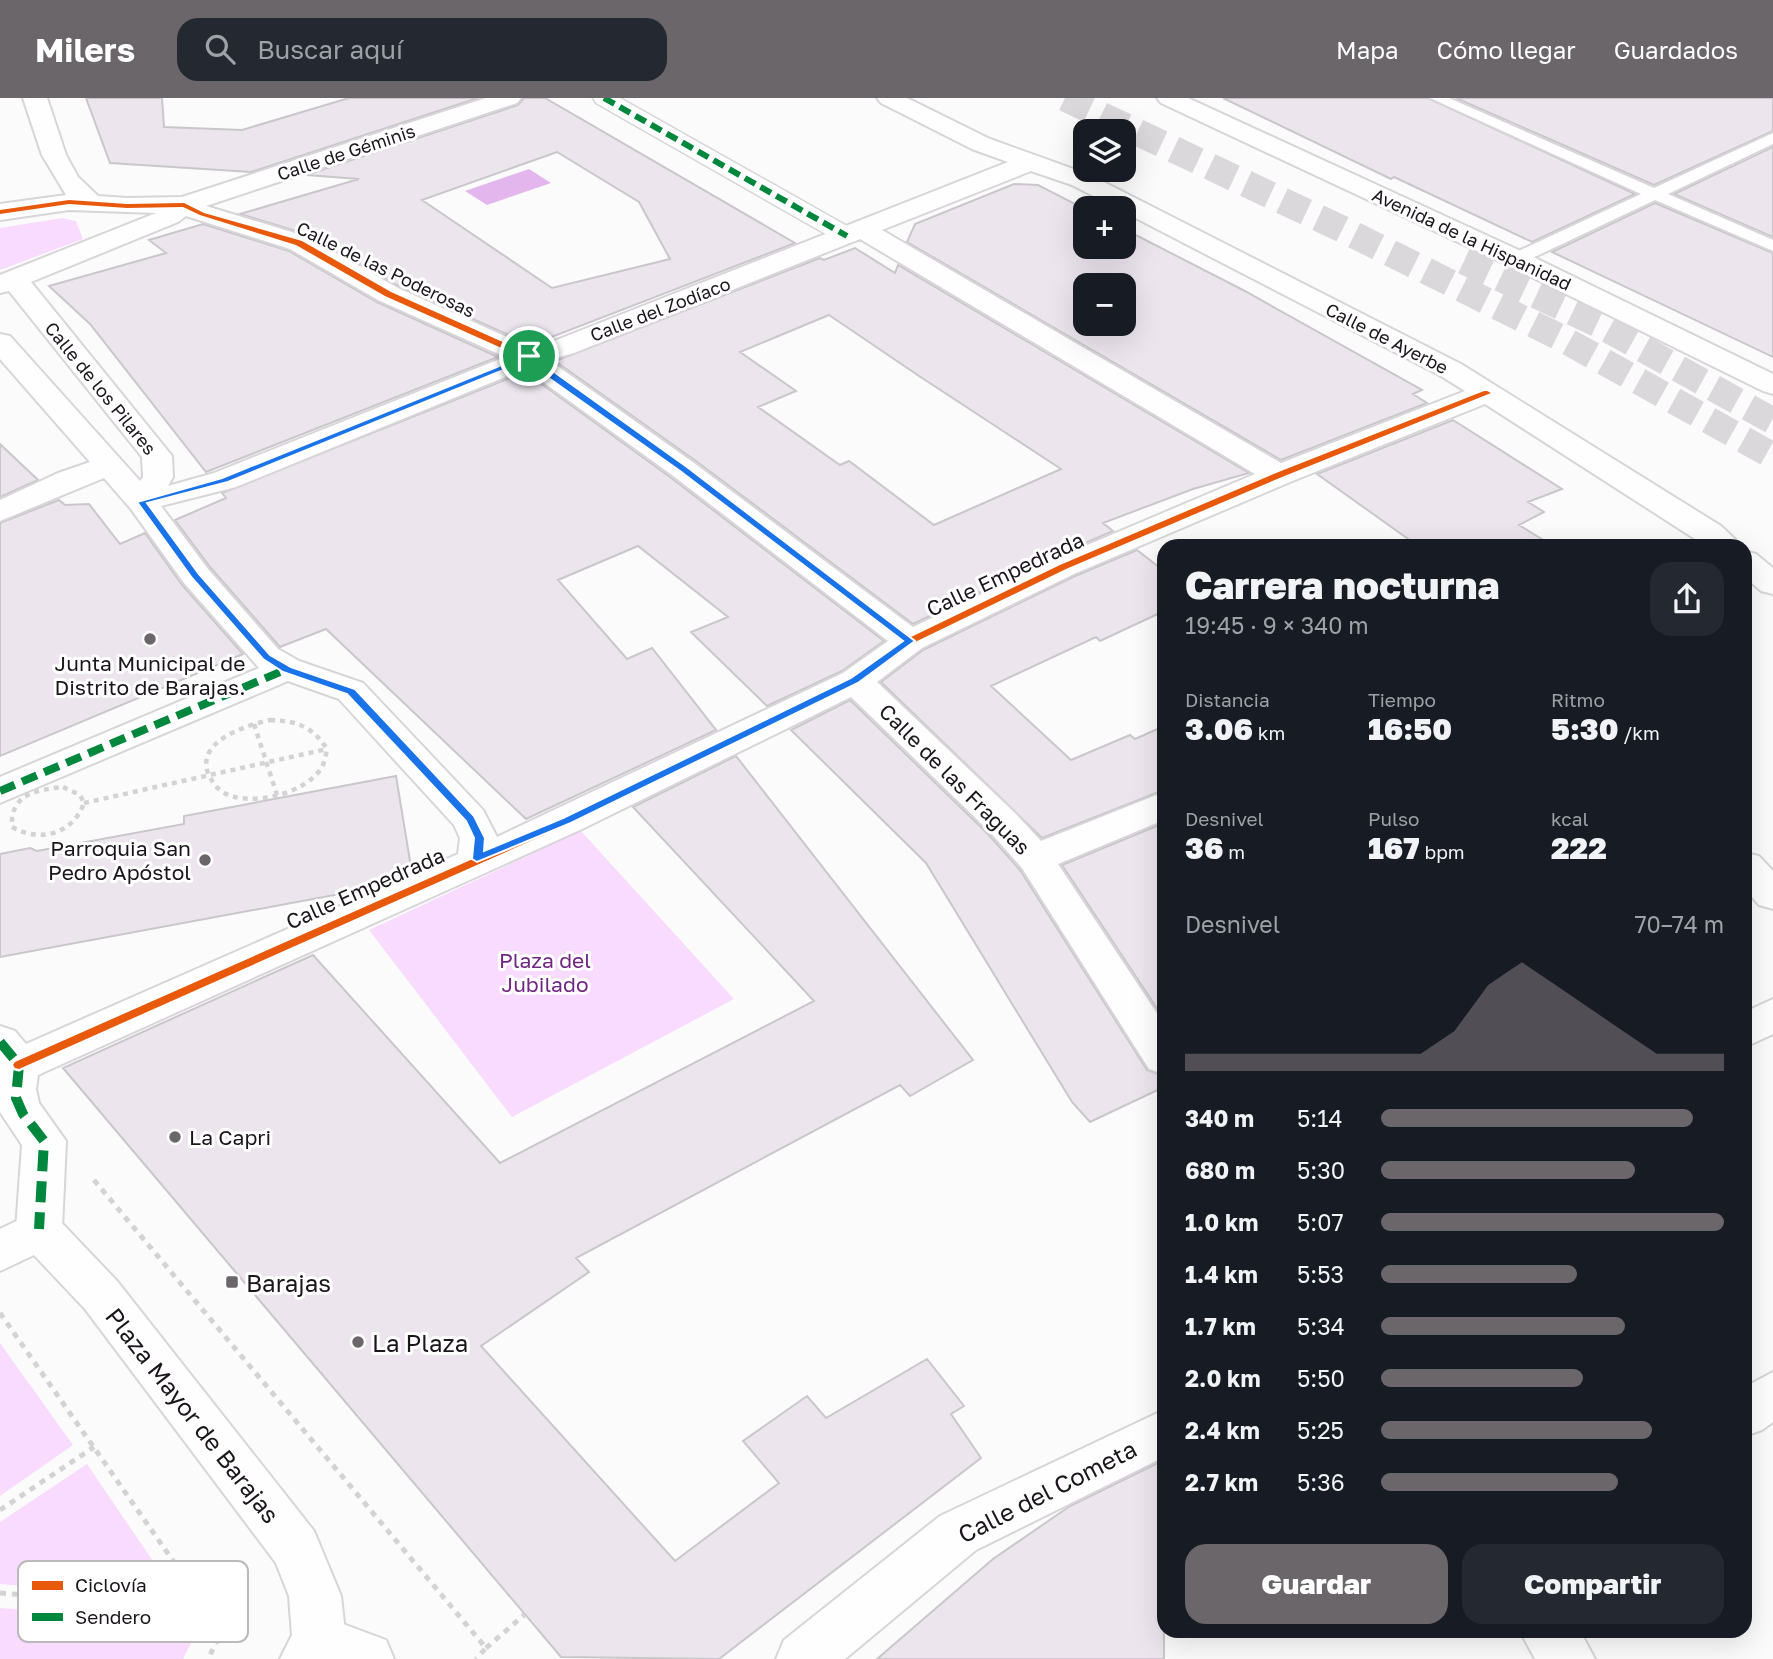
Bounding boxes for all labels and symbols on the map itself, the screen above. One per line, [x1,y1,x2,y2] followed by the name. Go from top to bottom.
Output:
[274,119,418,185] street label: Calle de Géminis
[1369,183,1575,295] street label: Avenida de la Hispanidad
[293,216,479,322] street label: Calle de las Poderosas
[587,272,733,346] street label: Calle del Zodíaco
[1322,298,1452,378] street label: Calle de Ayerbe
[41,317,161,459] street label: Calle de los Pilares
[499,326,559,386] pin
[922,526,1088,622] street label: Calle Empedrada
[142,631,158,647] marker: Junta Municipal de Distrito de Barajas.
[55,650,245,700] place label: Junta Municipal de Distrito de Barajas.
[874,698,1036,860] street label: Calle de las Fraguas
[48,835,191,885] place label: Parroquia San Pedro Apóstol
[282,841,448,935] street label: Calle Empedrada
[197,852,213,868] marker: Parroquia San Pedro Apóstol
[499,947,591,997] park label: Plaza del Jubilado
[189,1124,271,1150] place label: La Capri
[167,1129,183,1145] marker: La Capri
[246,1268,331,1297] place label: Barajas
[224,1274,240,1290] marker: Barajas
[100,1302,286,1528] street label: Plaza Mayor de Barajas
[372,1328,468,1357] place label: La Plaza
[350,1334,366,1350] marker: La Plaza
[953,1434,1141,1548] street label: Calle del Cometa
[18,1561,248,1642] legend
[75,1573,147,1596] text: Ciclovía
[75,1605,151,1628] text: Sendero

